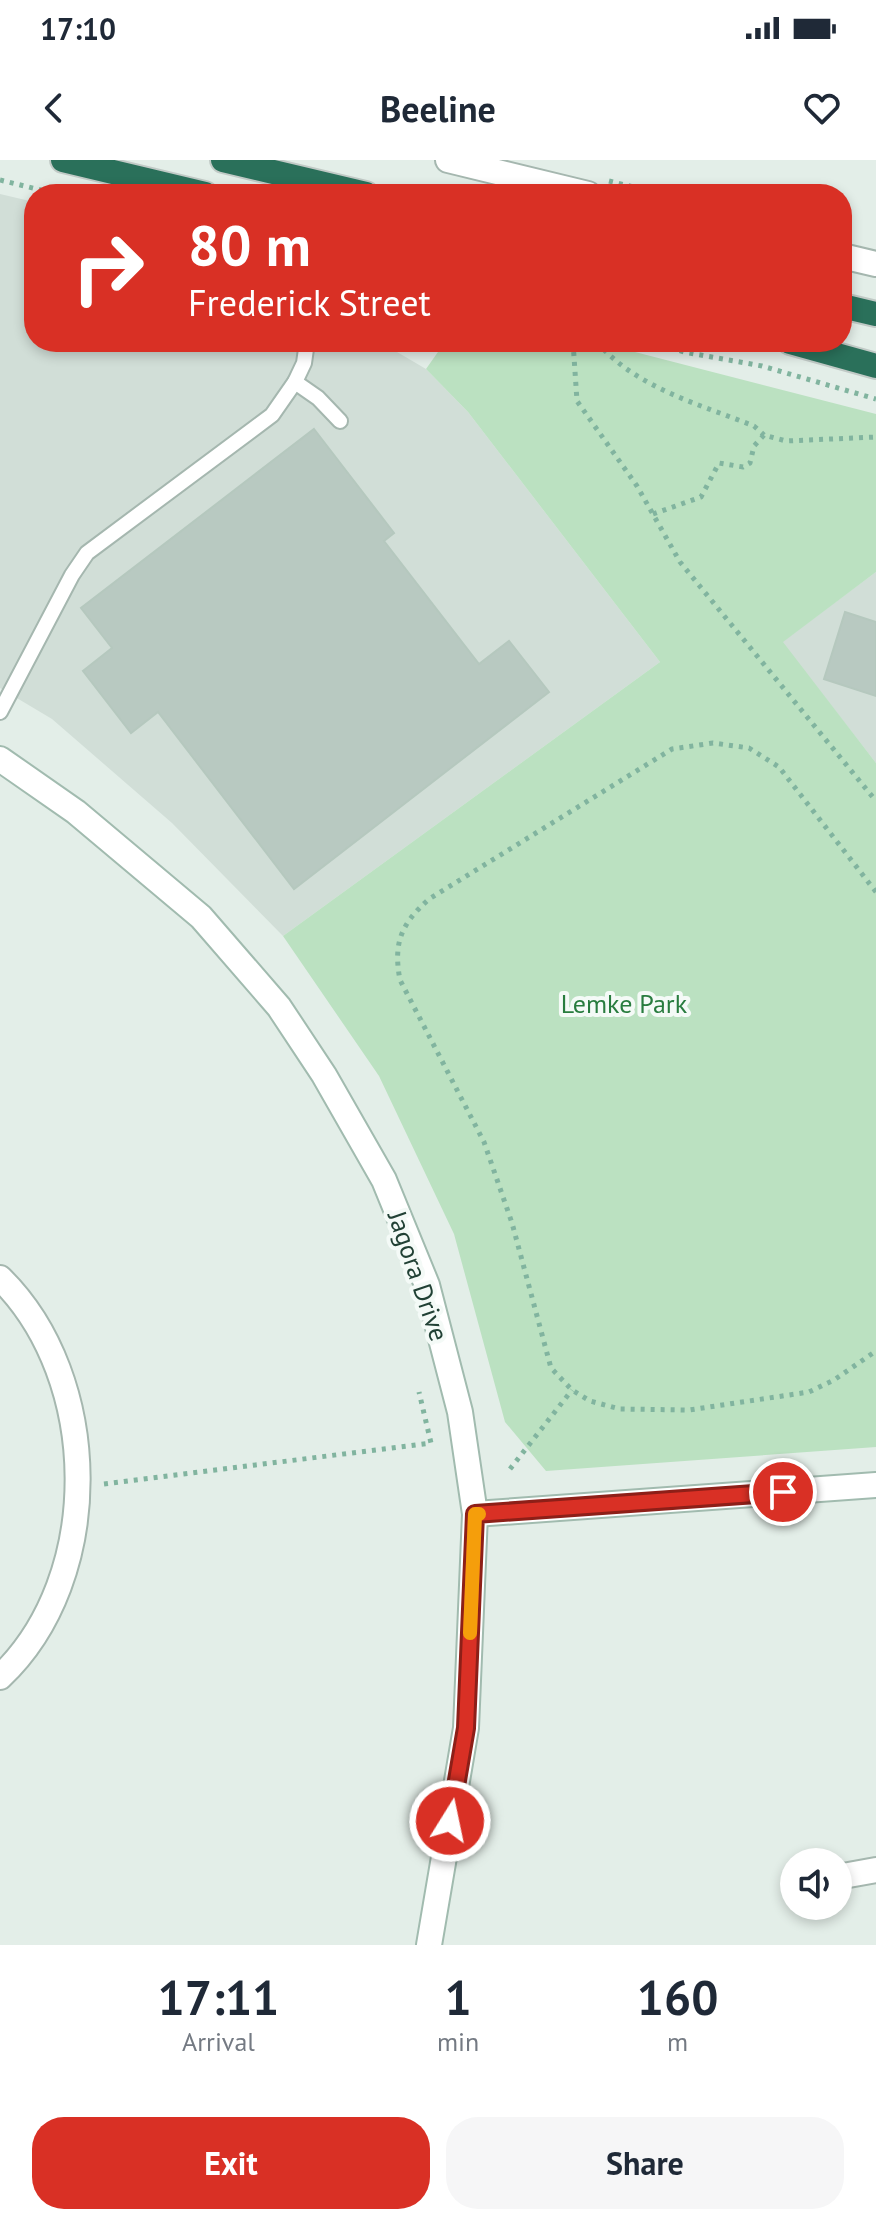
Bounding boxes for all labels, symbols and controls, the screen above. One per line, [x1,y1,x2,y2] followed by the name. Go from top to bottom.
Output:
[40,9,116,48] text: 17:10
[380,85,496,132] text: Beeline
[32,86,76,130] icon: back
[800,86,844,130] icon: heart
[188,209,311,281] text: 80 m
[56,216,160,320] icon: right
[188,279,431,326] text: Frederick Street
[561,987,688,1020] park label: Lemke Park
[381,1206,456,1345] street label: Jagora Drive
[749,1458,817,1526] pin
[761,1470,805,1514] icon: arrive
[408,1779,492,1863] position arrow
[780,1848,852,1920] map controls
[780,1848,852,1920] button: sound
[158,1966,279,2028] text: 17:11
[444,1966,472,2028] text: 1
[637,1966,718,2028] text: 160
[182,2025,255,2058] text: Arrival
[437,2025,479,2058] text: min
[667,2025,688,2058] text: m
[32,2117,430,2209] button: Exit
[446,2117,844,2209] button: Share

